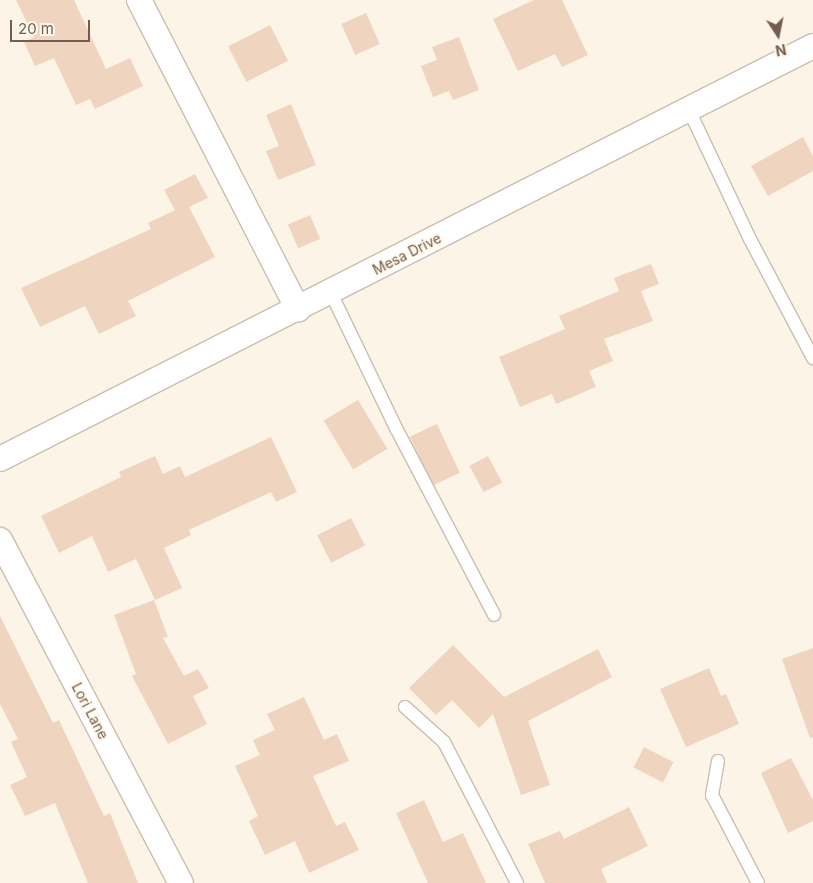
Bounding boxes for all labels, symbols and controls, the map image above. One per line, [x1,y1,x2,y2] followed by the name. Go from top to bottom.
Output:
[12,10,92,42] scale bar
[753,10,803,60] north arrow
[18,19,54,38] text: 20 m
[774,41,788,60] text: N
[370,230,444,278] street label: Mesa Drive
[68,680,112,742] street label: Lori Lane

